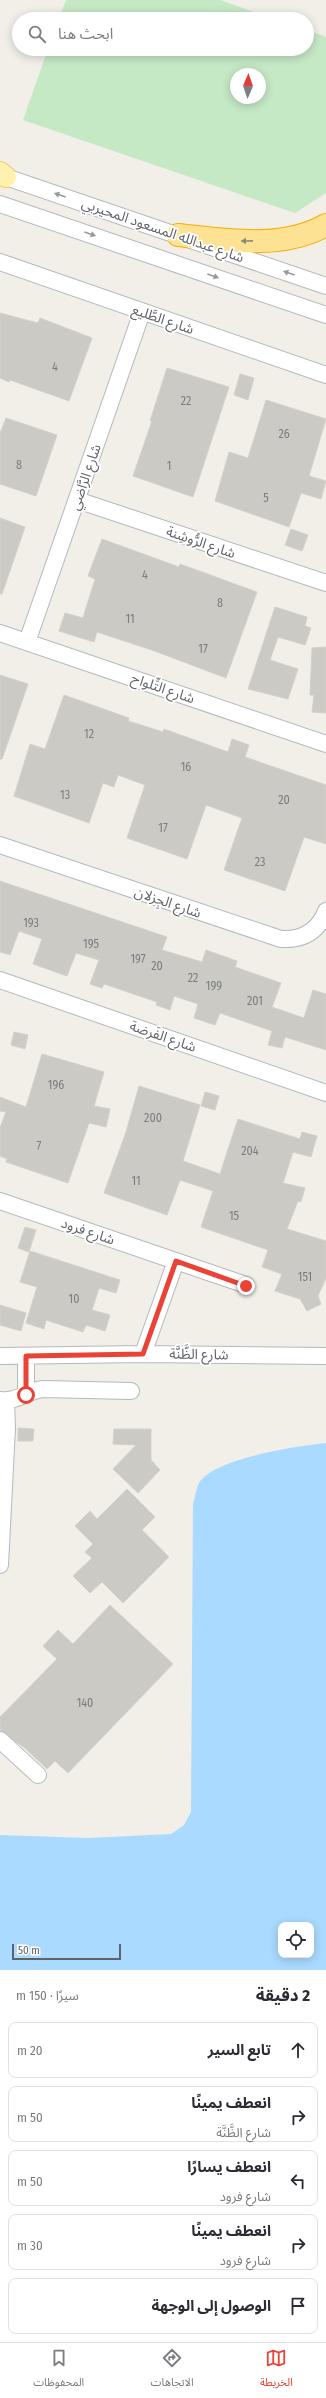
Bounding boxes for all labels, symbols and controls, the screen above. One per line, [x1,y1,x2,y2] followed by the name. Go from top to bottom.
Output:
[12,12,314,56] search box
[26,23,48,45] icon: search
[58,25,113,43] text: ابحث هنا
[230,68,266,104] north arrow
[54,192,66,198] one-way arrow
[79,195,246,268] street label: شارع عبدالله المسعود المحيربي
[84,232,96,238] one-way arrow
[240,238,253,244] one-way arrow
[283,270,295,276] one-way arrow
[207,273,219,279] one-way arrow
[129,301,196,340] street label: شارع الطَّليع
[52,360,58,374] house number: 4
[181,394,191,408] house number: 22
[278,427,290,441] house number: 26
[66,442,107,513] street label: شارع الرَّاضي
[16,458,22,472] house number: 8
[167,459,171,473] house number: 1
[263,491,269,505] house number: 5
[163,522,238,564] street label: شارع الرُّوشِنة
[142,568,148,582] house number: 4
[217,596,223,610] house number: 8
[125,612,135,626] house number: 11
[198,642,208,656] house number: 17
[128,669,197,709] street label: شارع التِّلواح
[84,727,94,741] house number: 12
[181,760,191,774] house number: 16
[60,788,70,802] house number: 13
[278,793,290,807] house number: 20
[158,821,168,835] house number: 17
[255,855,265,869] house number: 23
[132,883,203,924] street label: شارع الجِزلان
[23,916,39,930] house number: 193
[83,937,99,951] house number: 195
[130,952,146,966] house number: 197
[151,959,163,973] house number: 20
[188,971,198,985] house number: 22
[206,979,222,993] house number: 199
[247,994,263,1008] house number: 201
[127,1017,198,1058] street label: شارع الفَرضة
[48,1078,64,1092] house number: 196
[144,1111,162,1125] house number: 200
[37,1139,42,1153] house number: 7
[241,1144,259,1158] house number: 204
[131,1174,141,1188] house number: 11
[229,1209,240,1223] house number: 15
[58,1214,117,1250] street label: شارع فرود
[298,1270,312,1284] house number: 151
[237,1277,255,1295] route end
[69,1292,79,1306] house number: 10
[169,1343,229,1366] street label: شارع الظَّنَّة
[17,1386,35,1404] route start
[77,1696,93,1710] house number: 140
[278,1922,314,1958] map controls
[278,1922,314,1958] button: locate
[12,1942,121,1961] scale bar
[18,1944,40,1957] text: 50 m
[256,1985,310,2006] text: 2 دقيقة
[16,1988,79,2003] text: سيرًا · 150 m
[287,2039,309,2061] icon: ahead
[208,2041,271,2059] text: تابع السير
[17,2043,43,2058] text: 20 m
[191,2094,271,2112] text: انعطف يمينًا
[287,2106,309,2128] icon: right
[17,2110,43,2125] text: 50 m
[216,2125,271,2140] text: شارع الظَّنَّة
[187,2158,271,2176] text: انعطف يسارًا
[287,2170,309,2192] icon: left
[17,2174,43,2189] text: 50 m
[220,2189,271,2204] text: شارع فرود
[191,2222,271,2240] text: انعطف يمينًا
[287,2234,309,2256] icon: right
[17,2238,43,2253] text: 30 m
[220,2253,271,2268] text: شارع فرود
[287,2295,309,2317] icon: arrive
[151,2297,271,2315] text: الوصول إلى الوجهة
[33,2347,84,2394] tab: المحفوظات
[151,2347,194,2394] tab: الاتجاهات
[260,2347,293,2394] tab: الخريطة

